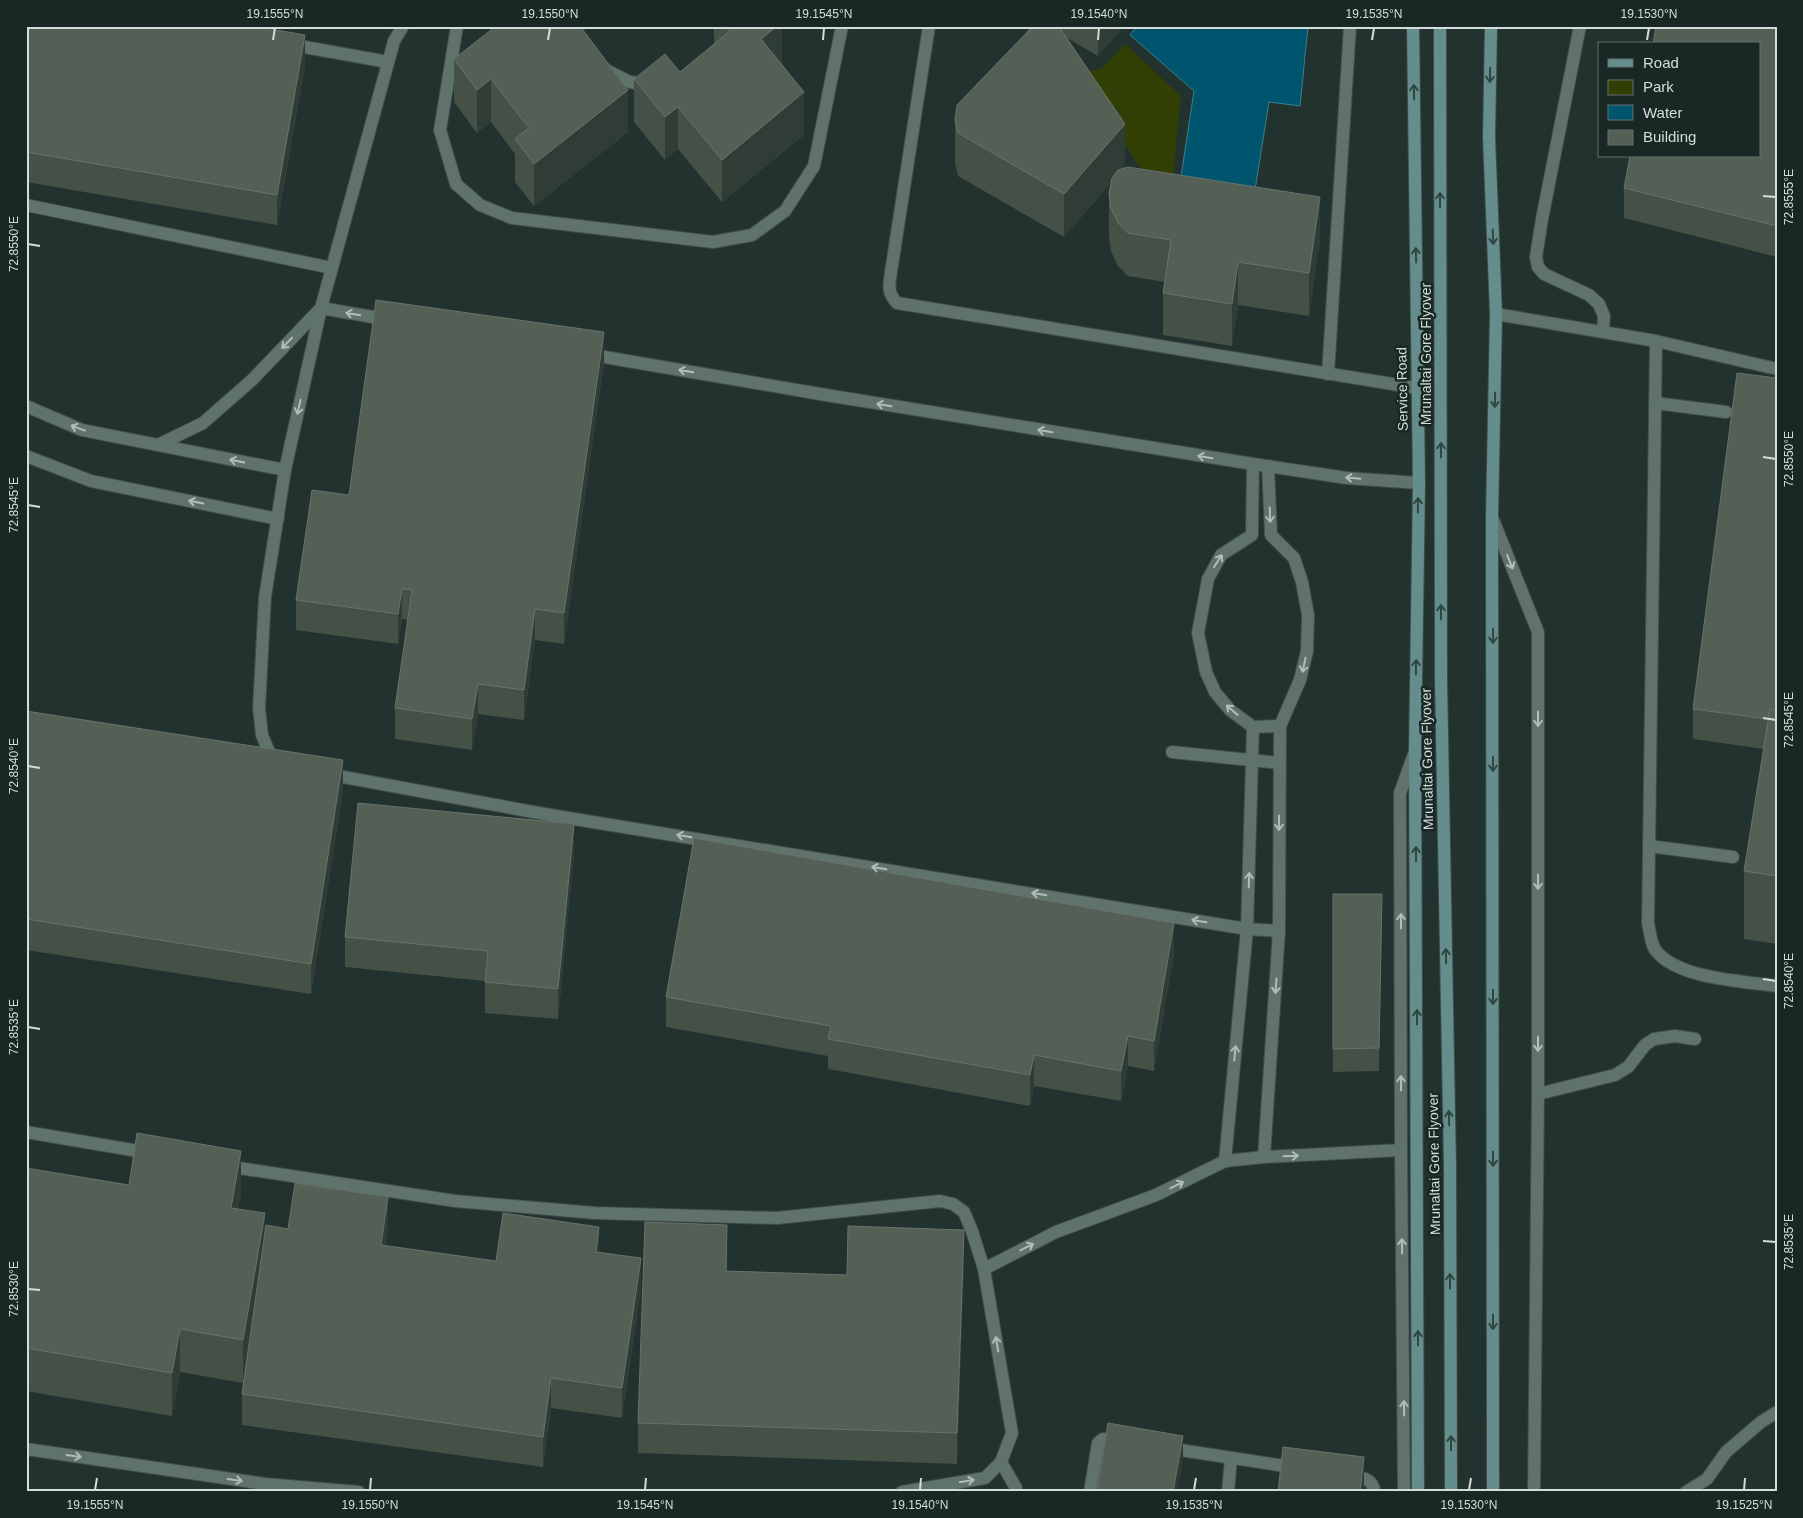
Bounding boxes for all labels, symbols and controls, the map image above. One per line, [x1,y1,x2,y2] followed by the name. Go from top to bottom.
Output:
[247,7,303,21] text: 19.1555°N
[522,7,578,21] text: 19.1550°N
[796,7,852,21] text: 19.1545°N
[1071,7,1127,21] text: 19.1540°N
[1346,7,1402,21] text: 19.1535°N
[1621,7,1677,21] text: 19.1530°N
[1598,42,1760,158] legend
[1643,54,1679,71] text: Road
[1485,66,1495,83] one-way arrow
[1643,78,1674,95] text: Park
[1409,84,1419,100] one-way arrow
[1643,104,1682,121] text: Water
[1643,128,1696,145] text: Building
[1782,169,1796,225] text: 72.8555°E
[1435,192,1445,208] one-way arrow
[7,216,21,272] text: 72.8550°E
[1488,229,1498,245] one-way arrow
[1411,247,1421,263] one-way arrow
[1418,282,1434,425] street label: Mrunaltai Gore Flyover
[346,308,362,318] one-way arrow
[281,337,293,350] one-way arrow
[1393,347,1411,431] street label: Service Road
[678,366,694,376] one-way arrow
[1490,392,1499,408] one-way arrow
[294,399,303,415] one-way arrow
[877,399,893,409] one-way arrow
[71,423,87,432] one-way arrow
[1037,425,1053,435] one-way arrow
[1782,431,1796,487] text: 72.8550°E
[1436,442,1446,458] one-way arrow
[1198,451,1214,461] one-way arrow
[230,456,246,465] one-way arrow
[1345,474,1361,483] one-way arrow
[7,477,21,533] text: 72.8545°E
[188,497,204,507] one-way arrow
[1413,497,1423,513] one-way arrow
[1266,506,1275,522] one-way arrow
[1213,554,1224,568] one-way arrow
[1506,554,1516,569] one-way arrow
[1436,605,1446,621] one-way arrow
[1488,627,1498,643] one-way arrow
[1298,657,1308,673] one-way arrow
[1412,659,1421,675] one-way arrow
[1418,687,1436,830] street label: Mrunaltai Gore Flyover
[1782,692,1796,748] text: 72.8545°E
[1225,705,1238,716] one-way arrow
[1533,711,1543,727] one-way arrow
[7,738,21,794] text: 72.8540°E
[1488,756,1498,772] one-way arrow
[1274,814,1284,831] one-way arrow
[676,831,692,841] one-way arrow
[1411,846,1421,862] one-way arrow
[871,862,887,872] one-way arrow
[1244,872,1254,888] one-way arrow
[1533,874,1543,890] one-way arrow
[1031,889,1047,899] one-way arrow
[1396,913,1406,929] one-way arrow
[1192,915,1208,925] one-way arrow
[1441,948,1451,964] one-way arrow
[1782,953,1796,1009] text: 72.8540°E
[1271,977,1280,993] one-way arrow
[1488,988,1498,1004] one-way arrow
[7,999,21,1055] text: 72.8535°E
[1412,1009,1422,1025] one-way arrow
[1533,1036,1543,1052] one-way arrow
[1231,1045,1240,1061] one-way arrow
[1396,1075,1406,1092] one-way arrow
[1425,1092,1443,1235] street label: Mrunaltai Gore Flyover
[1444,1110,1454,1126] one-way arrow
[1488,1150,1498,1167] one-way arrow
[1283,1152,1299,1161] one-way arrow
[1169,1180,1184,1189] one-way arrow
[1782,1214,1796,1270] text: 72.8535°E
[1397,1238,1407,1254] one-way arrow
[1019,1242,1034,1251] one-way arrow
[7,1261,21,1317] text: 72.8530°E
[1445,1273,1455,1289] one-way arrow
[1488,1313,1498,1329] one-way arrow
[1413,1330,1423,1346] one-way arrow
[991,1336,1001,1352] one-way arrow
[1399,1400,1408,1416] one-way arrow
[1446,1435,1456,1452] one-way arrow
[66,1451,82,1461] one-way arrow
[227,1475,243,1485] one-way arrow
[959,1476,975,1486] one-way arrow
[67,1498,123,1512] text: 19.1555°N
[342,1498,398,1512] text: 19.1550°N
[617,1498,673,1512] text: 19.1545°N
[892,1498,948,1512] text: 19.1540°N
[1166,1498,1222,1512] text: 19.1535°N
[1441,1498,1497,1512] text: 19.1530°N
[1716,1498,1772,1512] text: 19.1525°N

